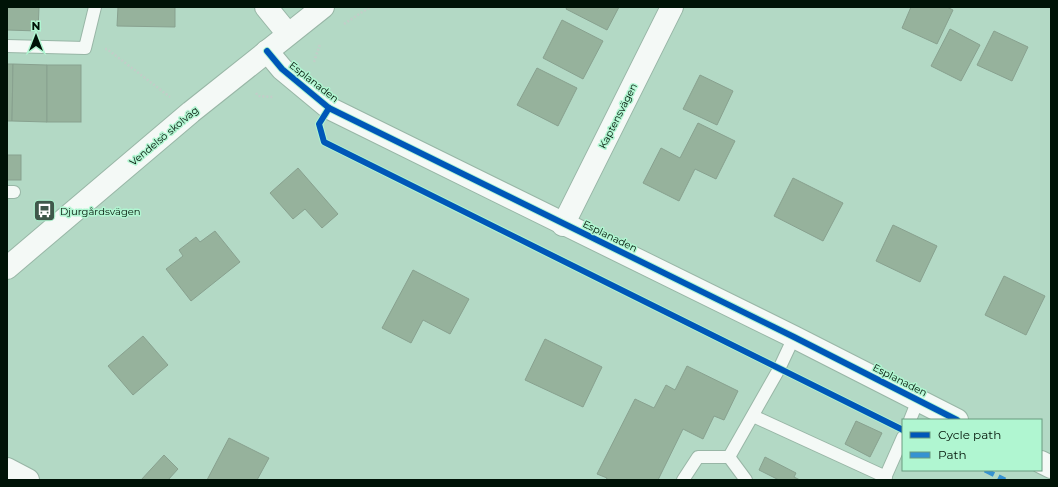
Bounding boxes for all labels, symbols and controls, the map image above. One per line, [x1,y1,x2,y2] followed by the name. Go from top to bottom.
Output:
[16,16,56,56] north arrow
[32,19,40,33] text: N
[287,59,341,105] street label: Esplanaden
[596,81,640,151] street label: Kaptensvägen
[127,103,201,169] street label: Vendelsö skolväg
[31,198,57,224] bus stop icon: Djurgårdsvägen
[60,205,141,218] place label: Djurgårdsvägen
[581,217,639,255] street label: Esplanaden
[871,361,929,399] street label: Esplanaden
[902,419,1042,471] legend
[938,427,1001,442] text: Cycle path
[938,447,967,462] text: Path

